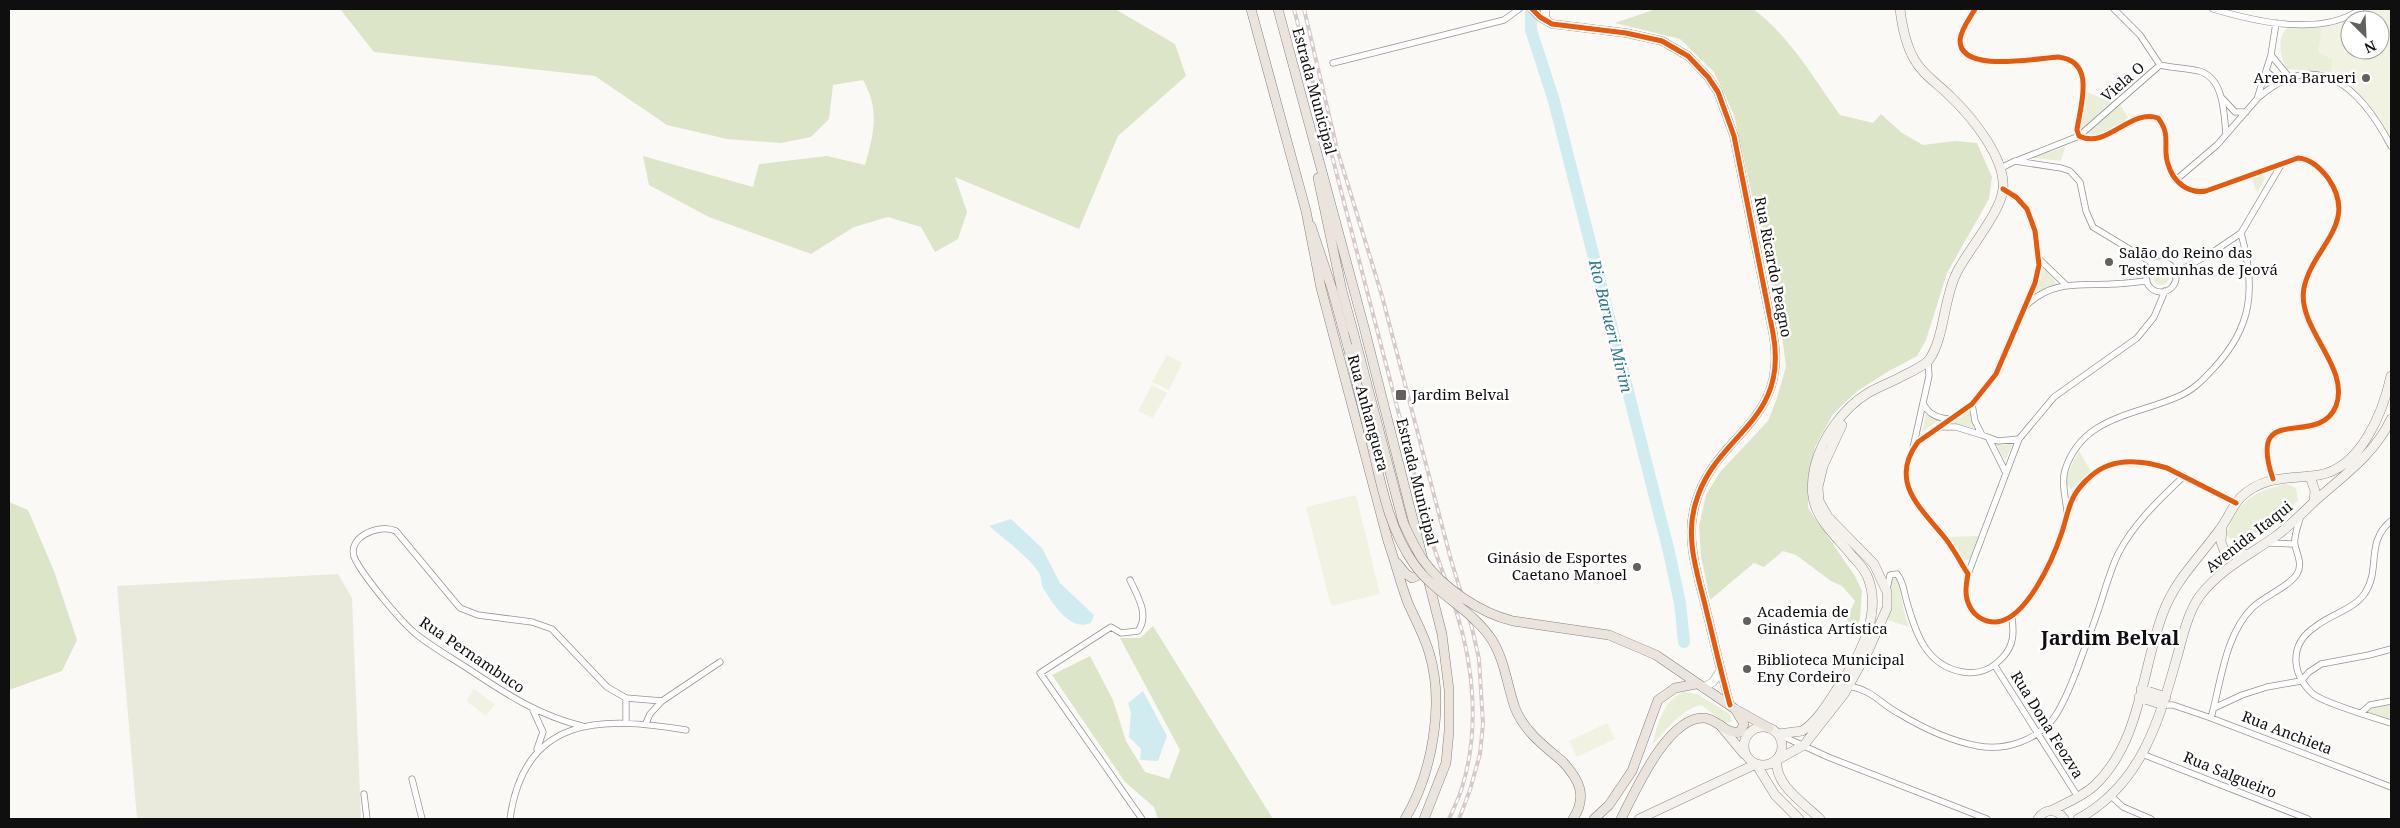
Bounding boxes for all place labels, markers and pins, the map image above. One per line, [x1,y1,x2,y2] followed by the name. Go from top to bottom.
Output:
[2254,67,2356,87] place label: Arena Barueri
[2360,72,2372,84] marker: Arena Barueri
[2119,242,2278,279] place label: Salão do Reino das Testemunhas de Jeová
[2103,256,2115,268] marker: Salão do Reino das Testemunhas de Jeová
[1411,384,1510,404] place label: Jardim Belval
[1394,388,1408,402] marker: Jardim Belval
[1487,547,1627,584] place label: Ginásio de Esportes Caetano Manoel
[1631,561,1643,573] marker: Ginásio de Esportes Caetano Manoel
[1757,601,1888,638] place label: Academia de Ginástica Artística
[1741,615,1753,627] marker: Academia de Ginástica Artística
[1757,649,1905,686] place label: Biblioteca Municipal Eny Cordeiro
[1741,663,1753,675] marker: Biblioteca Municipal Eny Cordeiro

